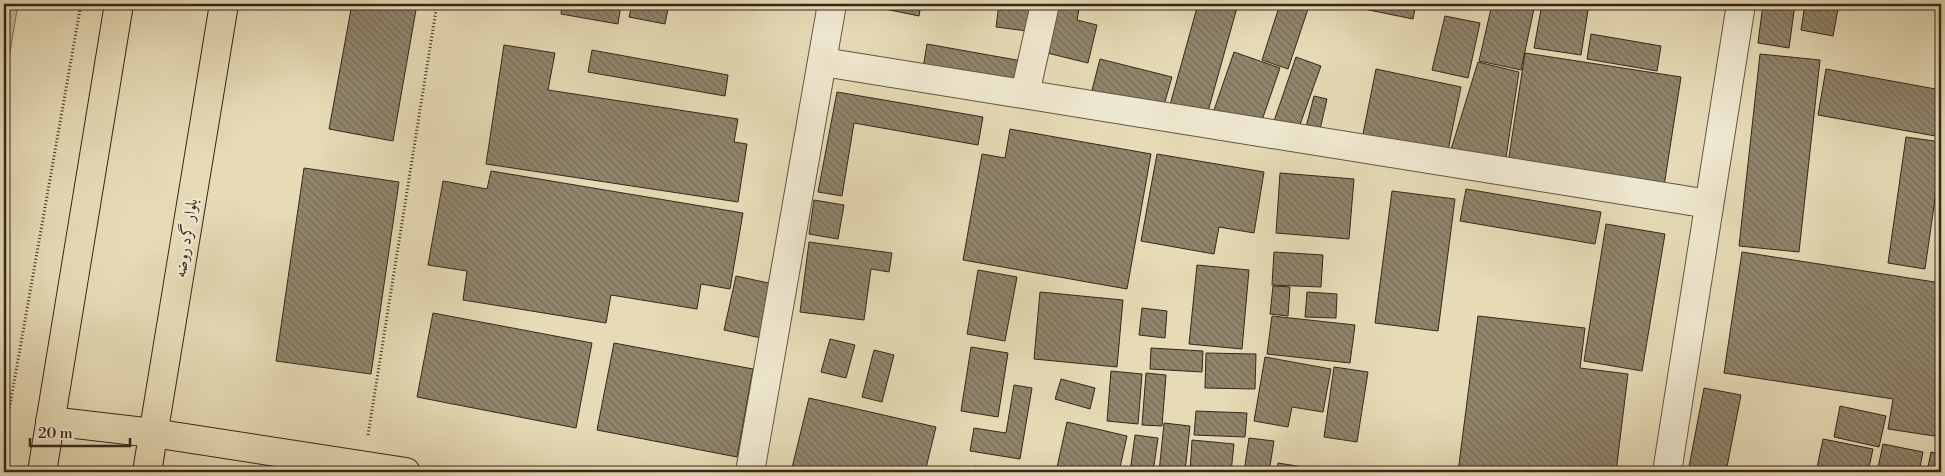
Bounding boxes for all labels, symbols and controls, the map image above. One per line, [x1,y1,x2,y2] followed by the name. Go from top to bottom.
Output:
[169,197,202,279] street label: بلوار گرد روضه
[30,416,130,448] scale bar
[38,424,73,443] text: 20 m

